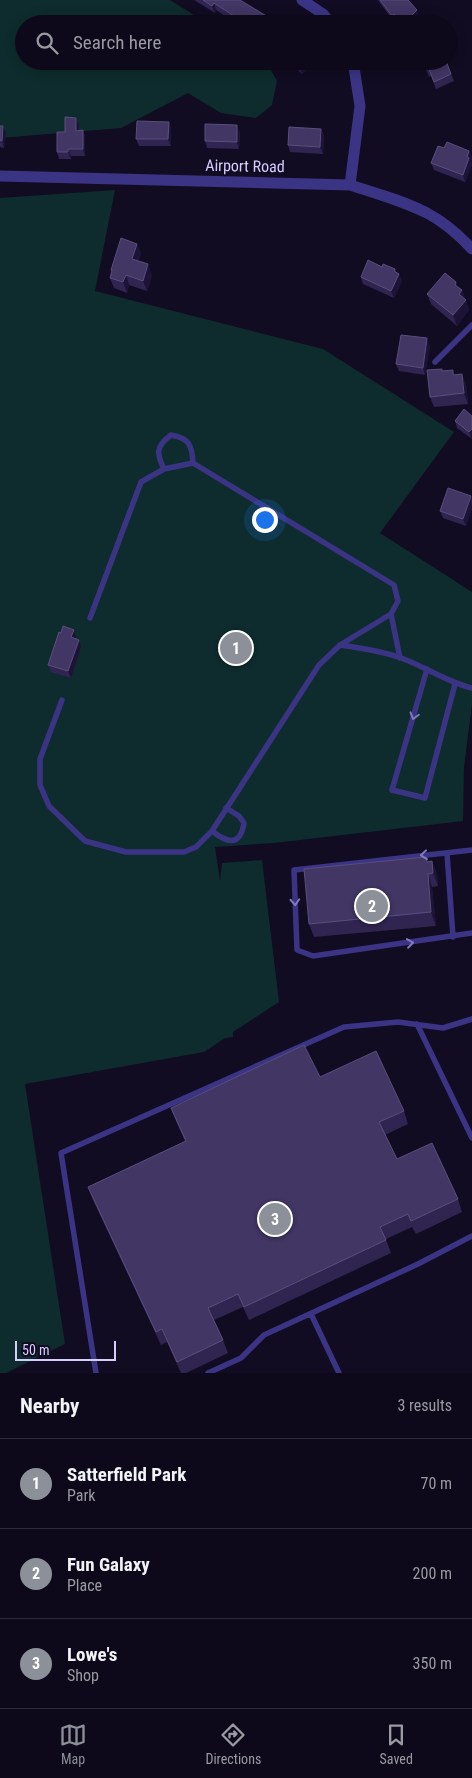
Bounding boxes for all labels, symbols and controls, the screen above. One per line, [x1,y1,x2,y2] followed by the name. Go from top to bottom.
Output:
[15,15,457,70] search box
[33,29,61,57] icon: search
[73,31,161,54] text: Search here
[205,156,285,176] street label: Airport Road
[252,507,278,533] your location
[220,629,252,667] pin: 1
[409,711,419,719] one-way arrow
[419,849,427,860] one-way arrow
[356,887,388,925] pin: 2
[290,898,301,906] one-way arrow
[406,938,414,949] one-way arrow
[259,1200,291,1238] pin: 3
[15,1338,116,1361] scale bar
[22,1342,50,1358] text: 50 m
[20,1394,79,1418] text: Nearby
[397,1396,452,1415] text: 3 results
[67,1463,186,1486] text: Satterfield Park
[32,1474,40,1493] text: 1
[420,1474,452,1493] text: 70 m
[67,1486,96,1505] text: Park
[67,1553,150,1576] text: Fun Galaxy
[32,1564,40,1583] text: 2
[413,1564,452,1583] text: 200 m
[67,1576,102,1595] text: Place
[67,1643,117,1666] text: Lowe's
[32,1654,40,1673] text: 3
[413,1654,452,1673] text: 350 m
[67,1666,99,1685] text: Shop
[59,1721,87,1767] tab: Map
[205,1721,261,1767] tab: Directions
[380,1721,413,1767] tab: Saved

